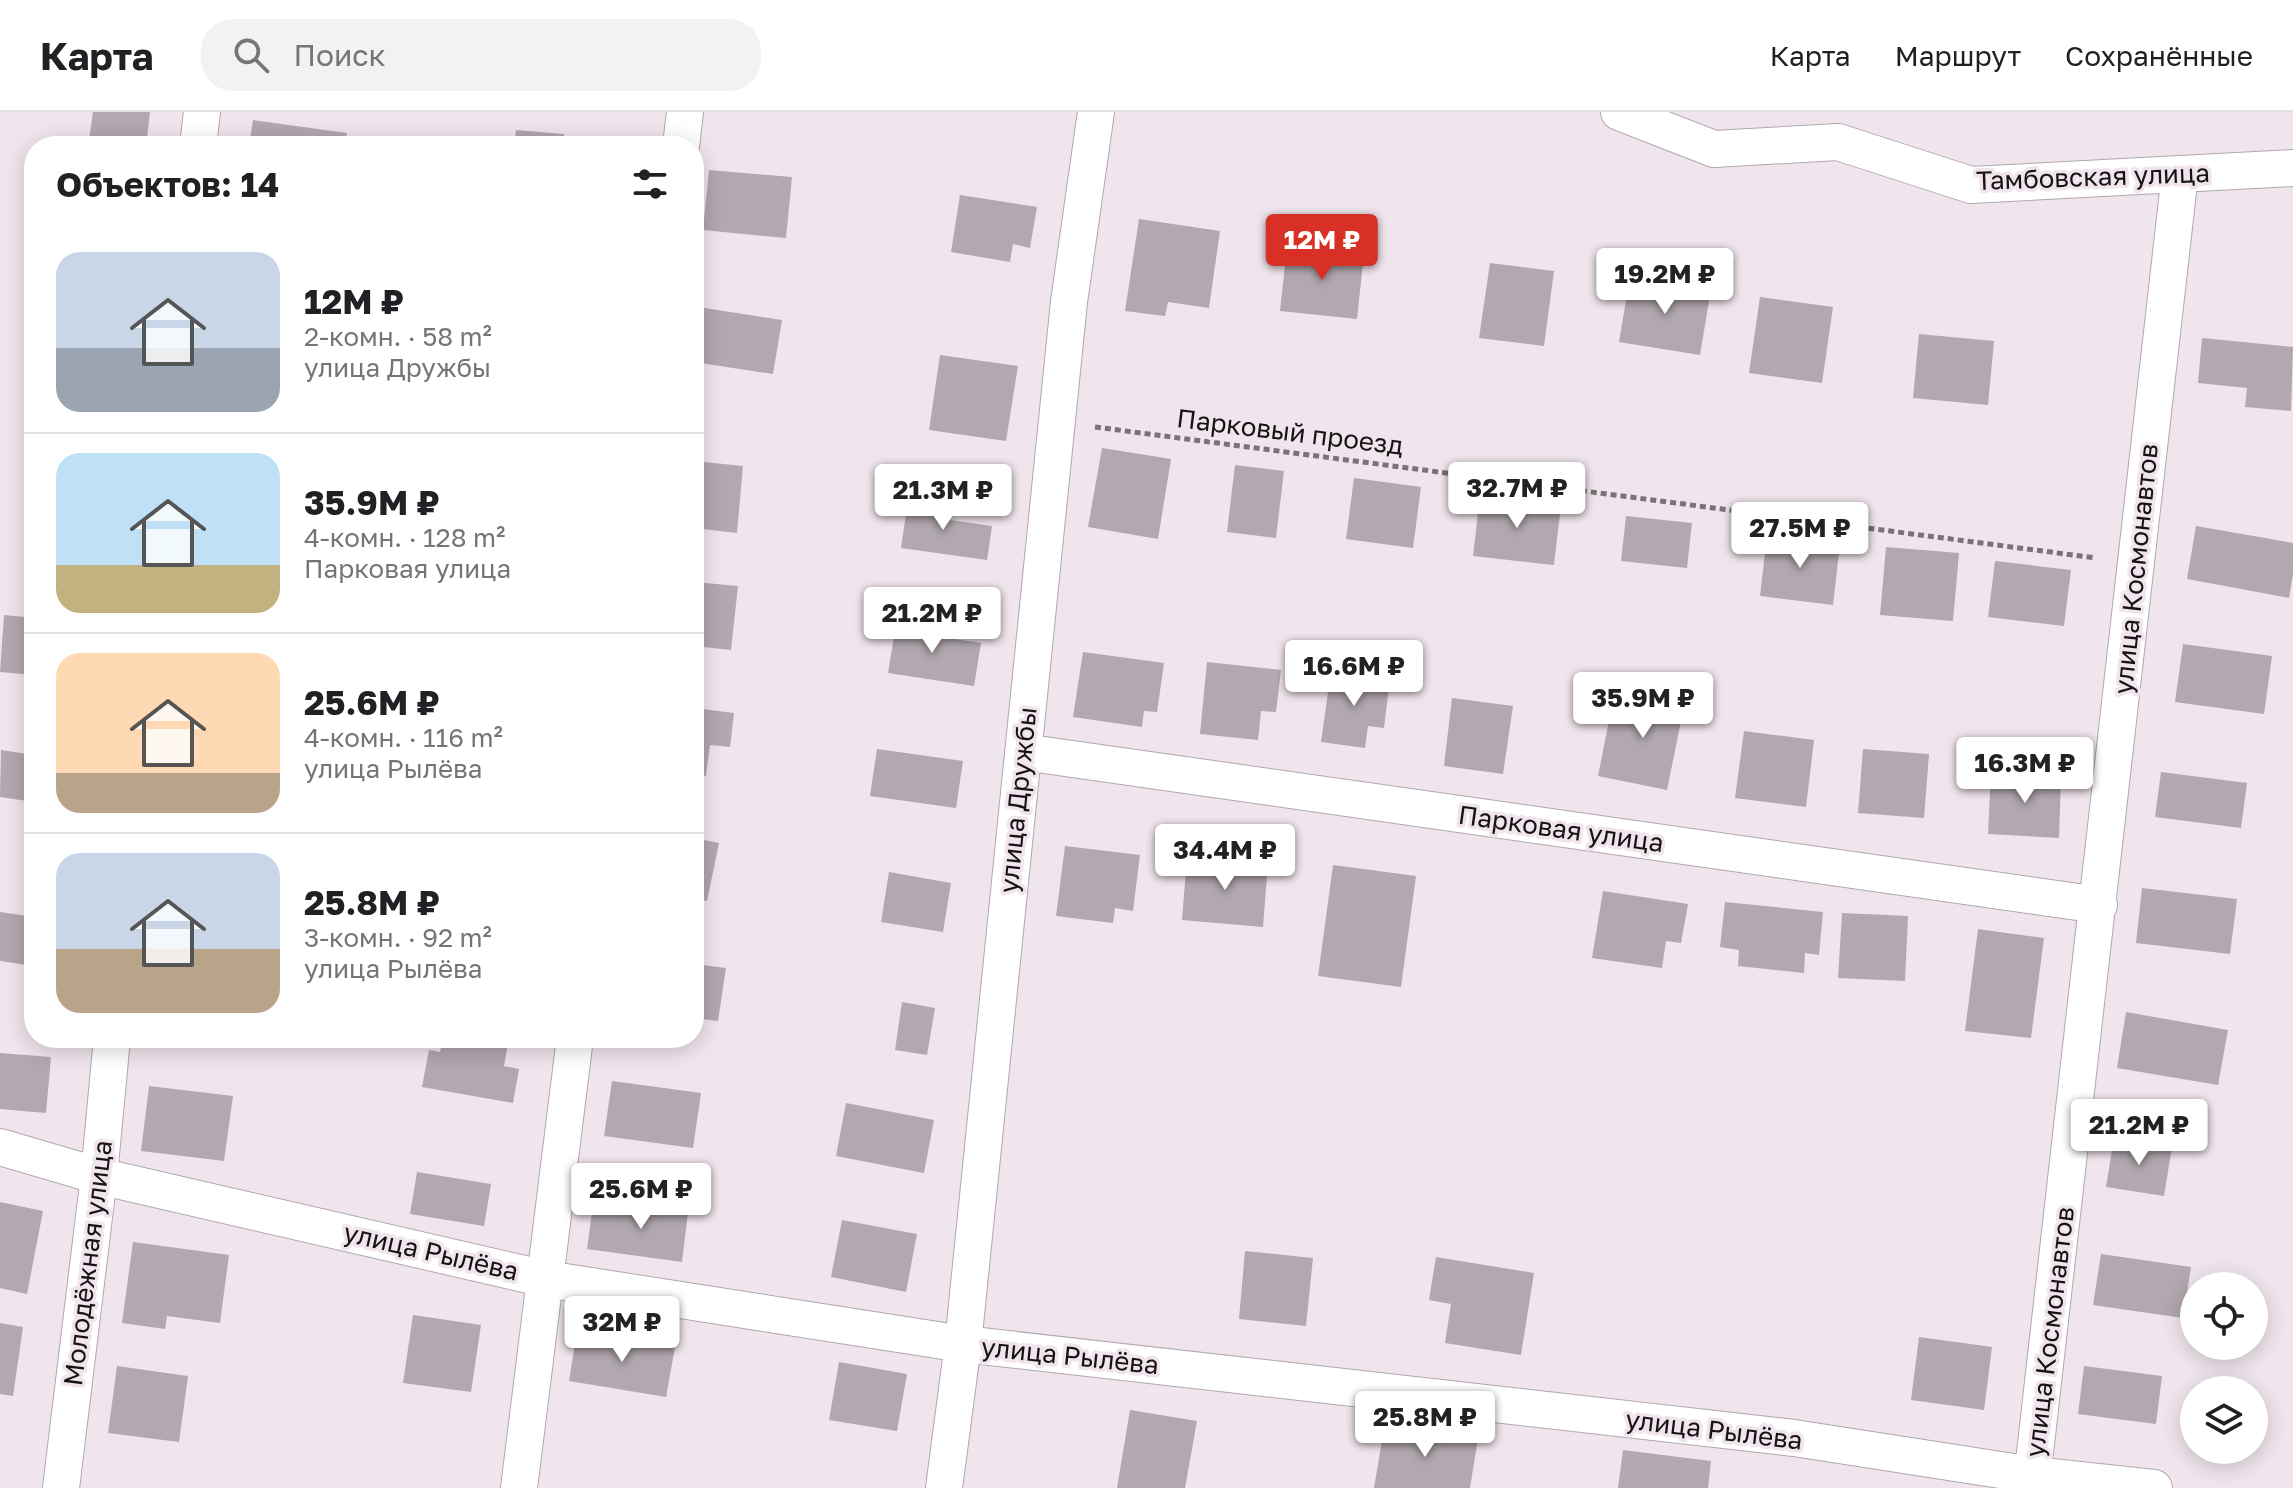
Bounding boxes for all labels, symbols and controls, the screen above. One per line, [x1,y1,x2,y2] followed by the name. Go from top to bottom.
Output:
[201,19,761,91] search box
[40,33,153,78] text: Карта
[229,33,273,77] icon: search
[293,37,386,73] text: Поиск
[1770,39,1851,72] text: Карта
[1895,39,2021,72] text: Маршрут
[2065,39,2253,72] text: Сохранённые
[1976,157,2210,196] street label: Тамбовская улица
[628,162,672,206] icon: filters
[56,164,279,204] text: Объектов: 14
[1266,214,1378,282] pin: 12M ₽
[1284,224,1360,255] text: 12M ₽
[1591,248,1739,316] pin: 19.2M ₽
[1614,258,1716,289] text: 19.2M ₽
[304,281,404,321] text: 12M ₽
[120,284,216,380] icon: home
[304,321,492,352] text: 2-комн. · 58 m²
[304,352,491,383] text: улица Дружбы
[1175,402,1405,461] street label: Парковый проезд
[2107,442,2164,696] street label: улица Космонавтов
[1443,462,1591,530] pin: 32.7M ₽
[869,464,1017,532] pin: 21.3M ₽
[1466,472,1568,503] text: 32.7M ₽
[893,474,993,505] text: 21.3M ₽
[304,482,440,522] text: 35.9M ₽
[120,485,216,581] icon: home
[1726,502,1874,570] pin: 27.5M ₽
[1749,512,1851,543] text: 27.5M ₽
[304,522,505,553] text: 4-комн. · 128 m²
[304,553,511,584] text: Парковая улица
[858,587,1006,655] pin: 21.2M ₽
[882,597,982,628] text: 21.2M ₽
[1280,640,1428,708] pin: 16.6M ₽
[1303,650,1405,681] text: 16.6M ₽
[1569,672,1717,740] pin: 35.9M ₽
[304,682,440,722] text: 25.6M ₽
[1591,682,1695,713] text: 35.9M ₽
[120,685,216,781] icon: home
[992,705,1043,895] street label: улица Дружбы
[304,722,503,753] text: 4-комн. · 116 m²
[1951,737,2099,805] pin: 16.3M ₽
[1974,747,2076,778] text: 16.3M ₽
[304,753,482,784] text: улица Рылёва
[1456,799,1666,858] street label: Парковая улица
[1151,824,1299,892] pin: 34.4M ₽
[1173,834,1277,865] text: 34.4M ₽
[304,882,440,922] text: 25.8M ₽
[120,885,216,981] icon: home
[304,922,492,953] text: 3-комн. · 92 m²
[304,953,482,984] text: улица Рылёва
[2065,1099,2213,1167] pin: 21.2M ₽
[2089,1109,2189,1140] text: 21.2M ₽
[57,1138,118,1388] street label: Молодёжная улица
[567,1163,715,1231] pin: 25.6M ₽
[589,1173,693,1204] text: 25.6M ₽
[2019,1205,2080,1459] street label: улица Космонавтов
[341,1216,522,1287] street label: улица Рылёва
[2180,1272,2268,1464] map controls
[2180,1272,2268,1360] button: locate
[566,1296,678,1364] pin: 32M ₽
[583,1306,661,1337] text: 32M ₽
[980,1331,1160,1380] street label: улица Рылёва
[2180,1376,2268,1464] button: layers
[1351,1391,1499,1459] pin: 25.8M ₽
[1373,1401,1477,1432] text: 25.8M ₽
[1624,1403,1804,1456] street label: улица Рылёва

